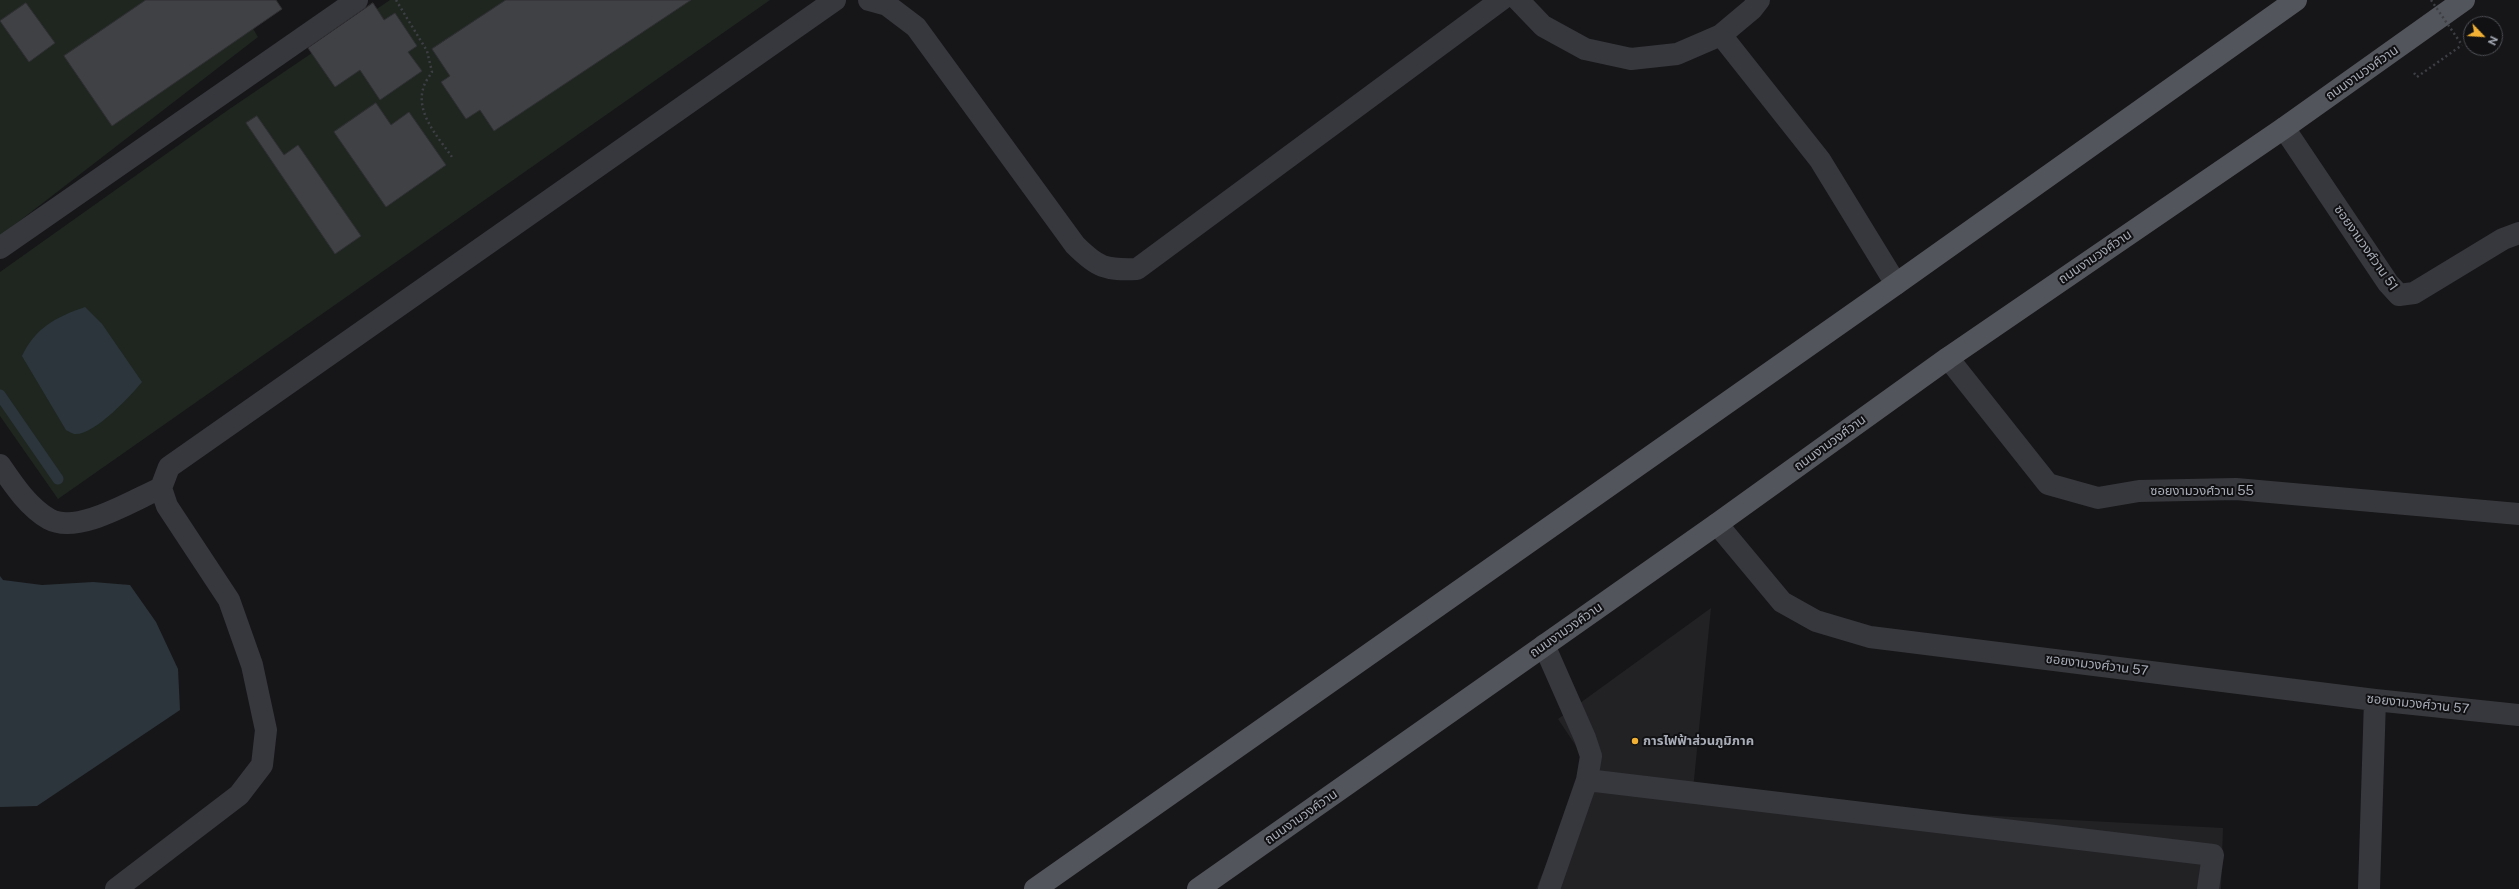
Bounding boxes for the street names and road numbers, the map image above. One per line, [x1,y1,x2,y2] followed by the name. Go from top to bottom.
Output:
[2323,42,2401,104] street label: ถนนงามวงศ์วาน
[2331,202,2401,294] street label: ซอยงามวงศ์วาน 51
[2055,227,2135,287] street label: ถนนงามวงศ์วาน
[1791,412,1869,474] street label: ถนนงามวงศ์วาน
[2150,483,2254,499] street label: ซอยงามวงศ์วาน 55
[1527,599,1605,661] street label: ถนนงามวงศ์วาน
[2045,651,2149,679] street label: ซอยงามวงศ์วาน 57
[2366,691,2470,717] street label: ซอยงามวงศ์วาน 57
[1262,786,1340,848] street label: ถนนงามวงศ์วาน

